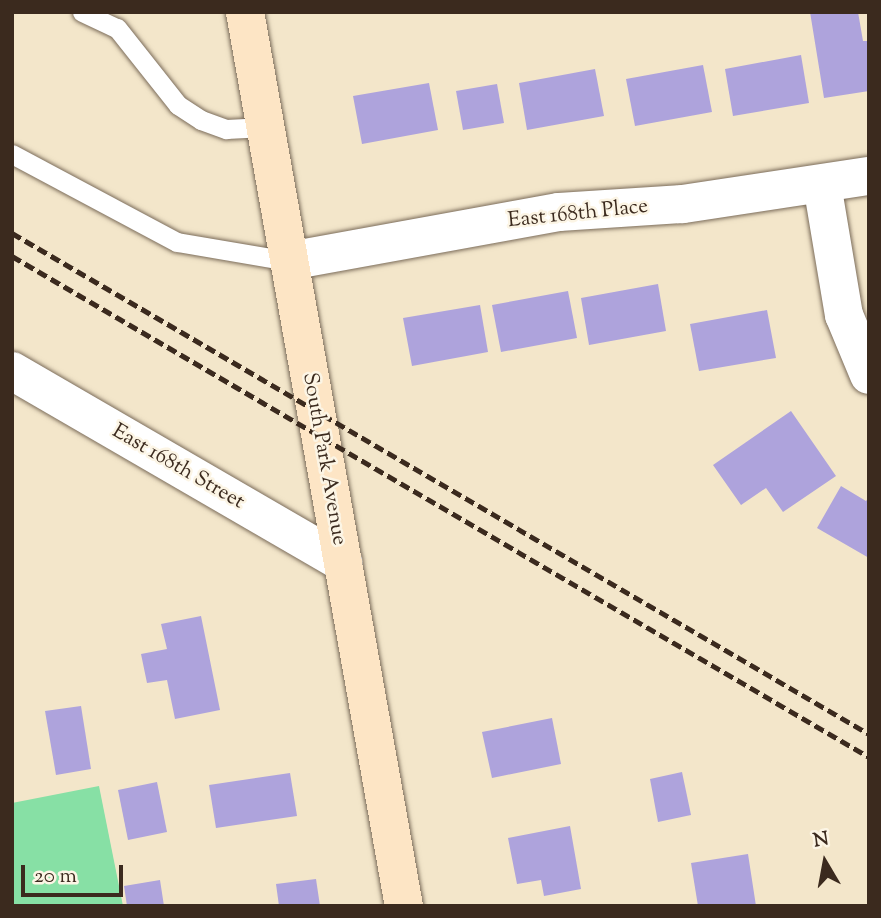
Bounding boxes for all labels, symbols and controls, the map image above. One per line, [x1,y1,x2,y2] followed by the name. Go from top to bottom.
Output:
[507,194,649,234] street label: East 168th Place
[296,371,352,547] street label: South Park Avenue
[107,419,249,515] street label: East 168th Street
[811,826,831,855] text: N
[790,827,860,897] north arrow
[24,852,126,896] scale bar
[34,862,77,892] text: 20 m

